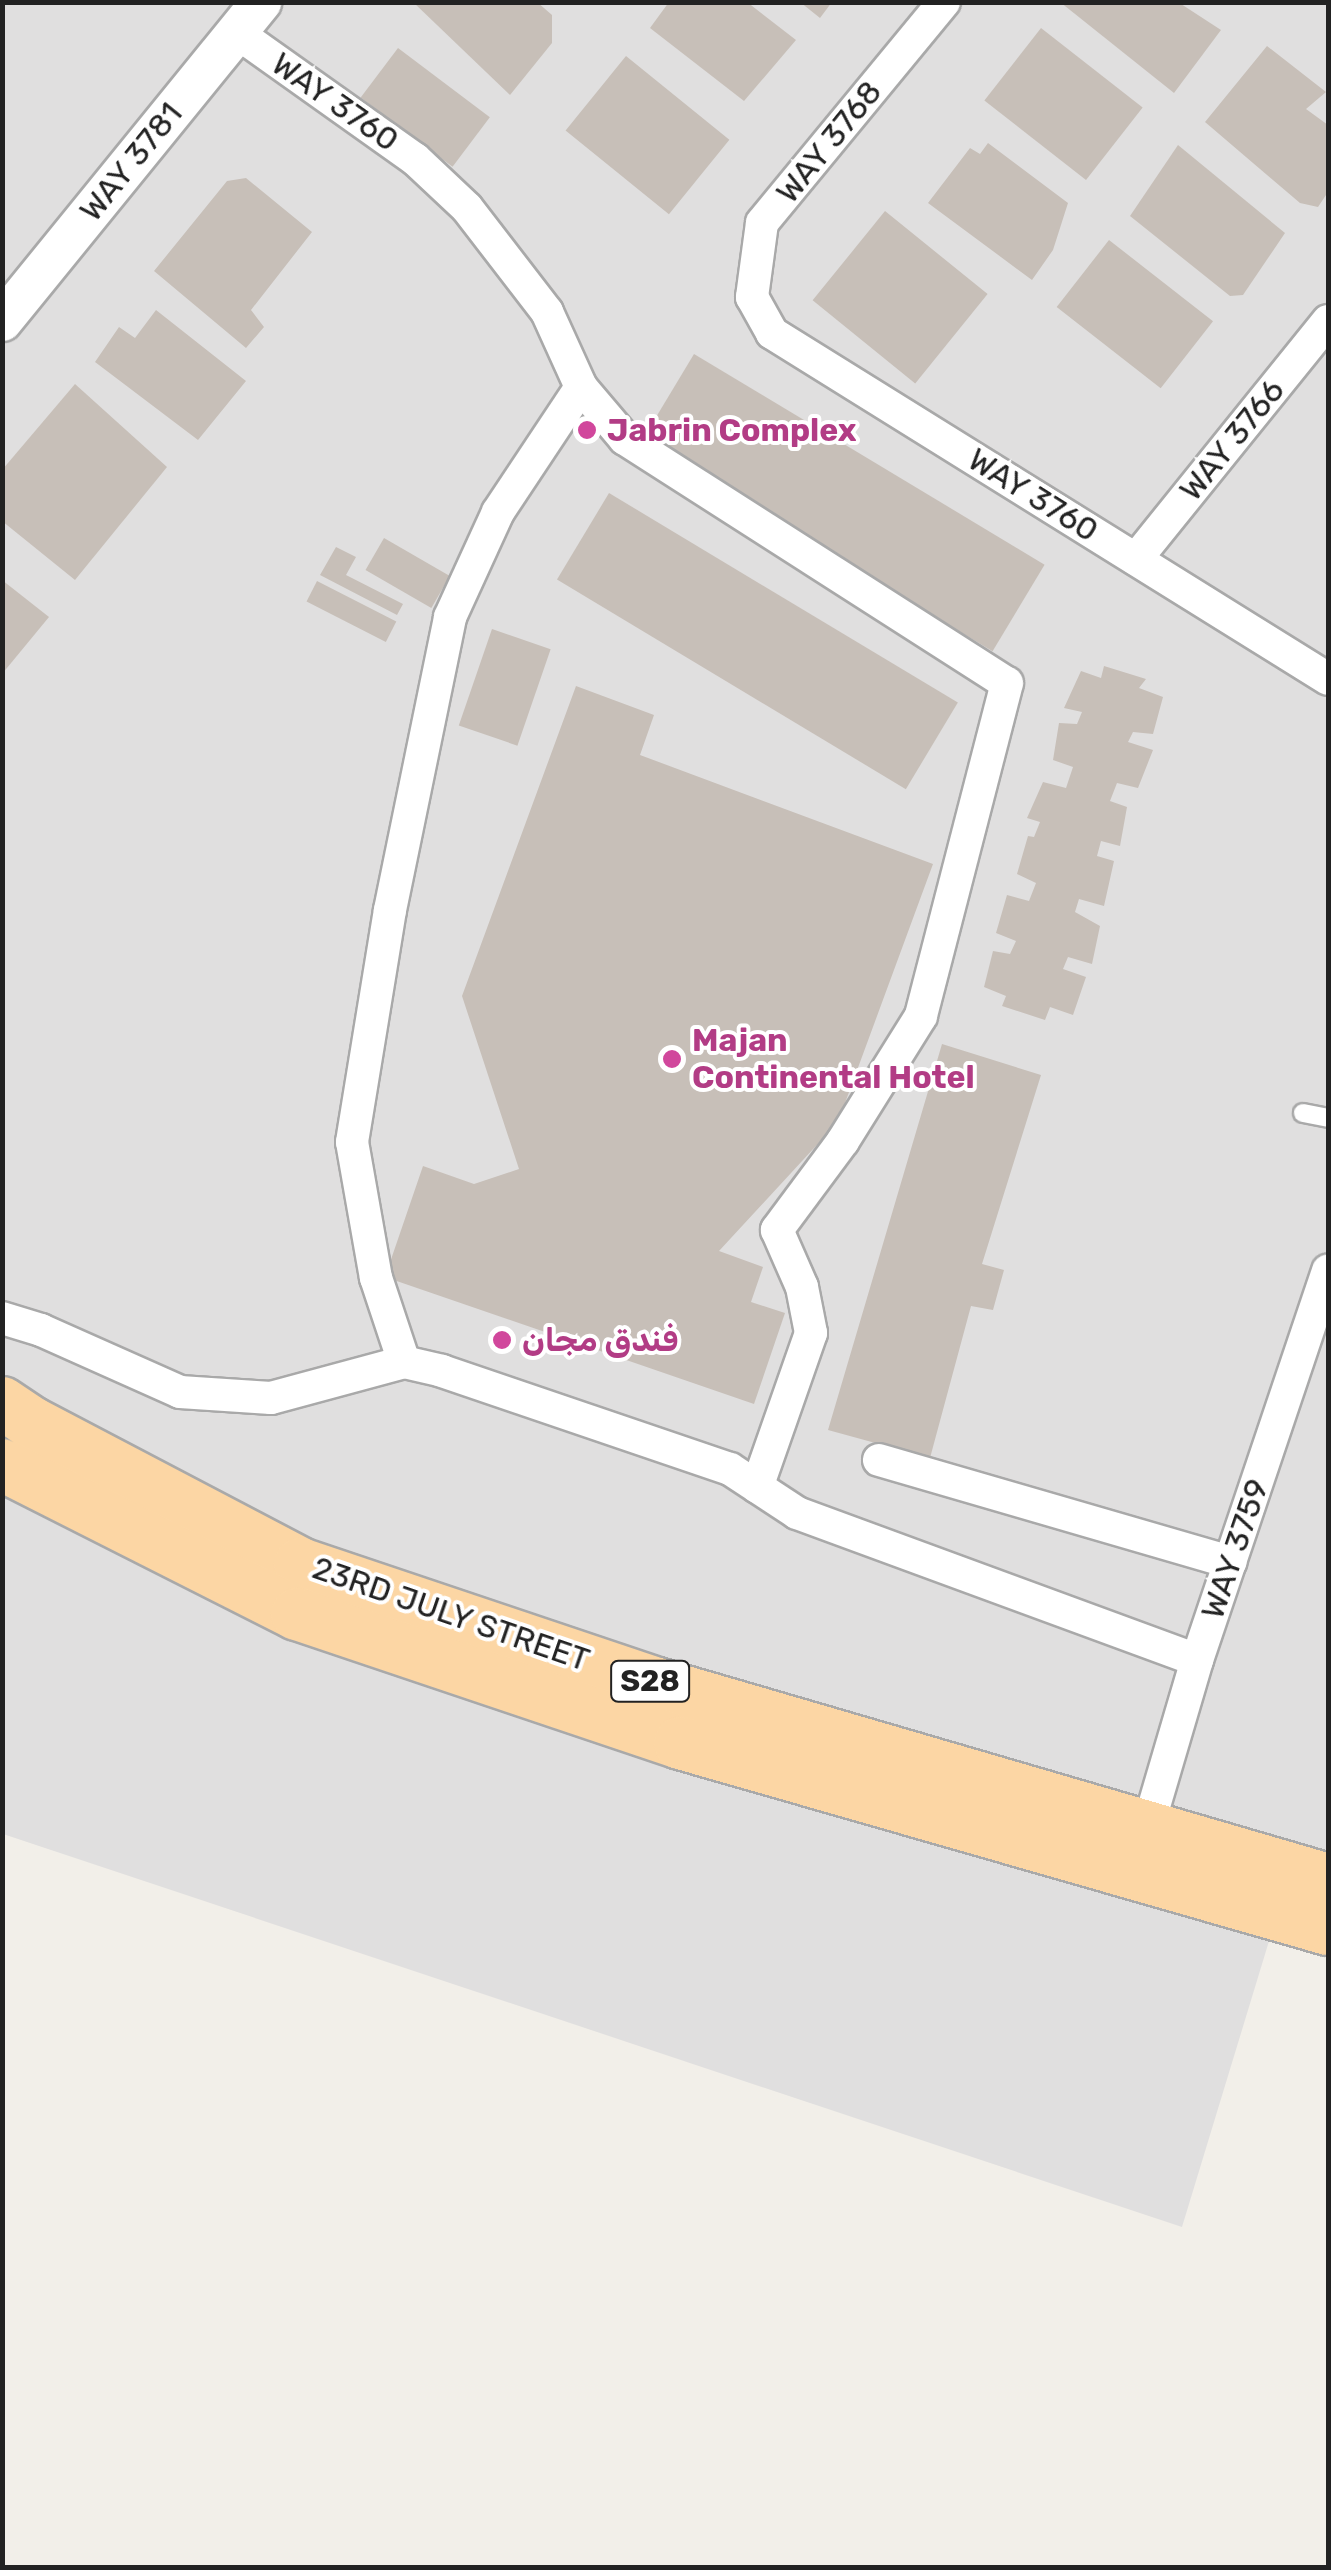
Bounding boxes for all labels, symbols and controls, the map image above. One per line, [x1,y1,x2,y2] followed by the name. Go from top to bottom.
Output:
[264,44,406,160] street label: WAY 3760
[768,73,890,211] street label: WAY 3768
[71,95,191,229] street label: WAY 3781
[1171,371,1293,509] street label: WAY 3766
[607,411,856,449] place label: Jabrin Complex
[576,419,598,441] marker: Jabrin Complex
[961,440,1105,550] street label: WAY 3760
[692,1022,975,1097] place label: Majan Continental Hotel
[661,1048,683,1070] marker: Majan Continental Hotel
[522,1321,678,1359] place label: فندق مجان
[491,1329,513,1351] marker: فندق مجان
[1193,1474,1277,1624] street label: WAY 3759
[307,1548,595,1680] street label: 23RD JULY STREET
[610,1656,690,1706] road number: S28

